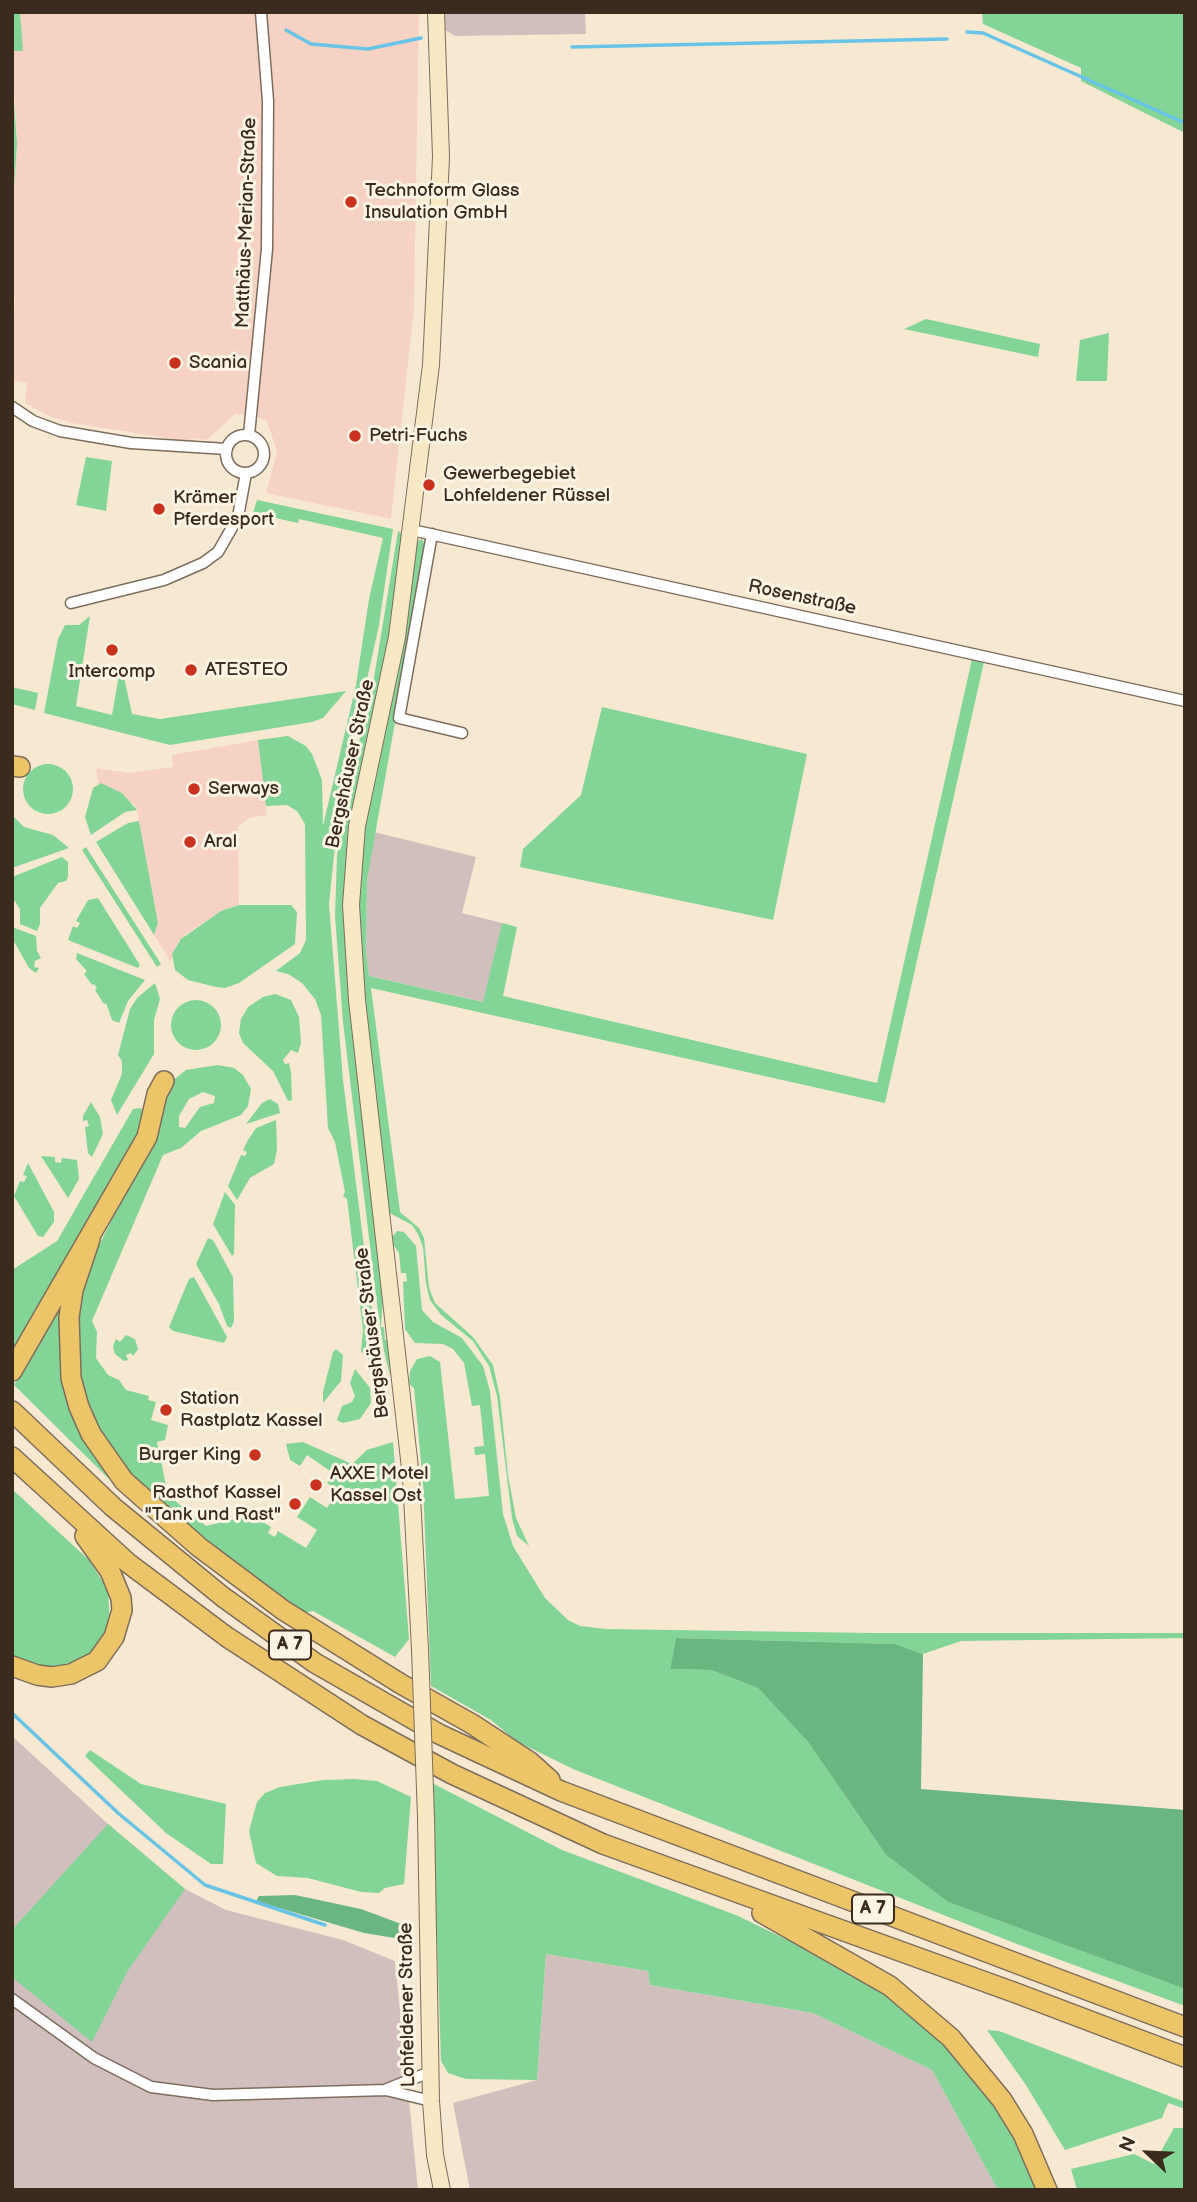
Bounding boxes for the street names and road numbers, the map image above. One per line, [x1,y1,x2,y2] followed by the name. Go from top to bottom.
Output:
[232,117,262,329] street label: Matthäus-Merian-Straße
[746,575,858,621] street label: Rosenstraße
[322,677,380,851] street label: Bergshäuser Straße
[351,1246,395,1420] street label: Bergshäuser Straße
[269,1630,311,1660] road number: A 7
[852,1895,894,1924] road number: A 7
[395,1922,421,2088] street label: Lohfeldener Straße

